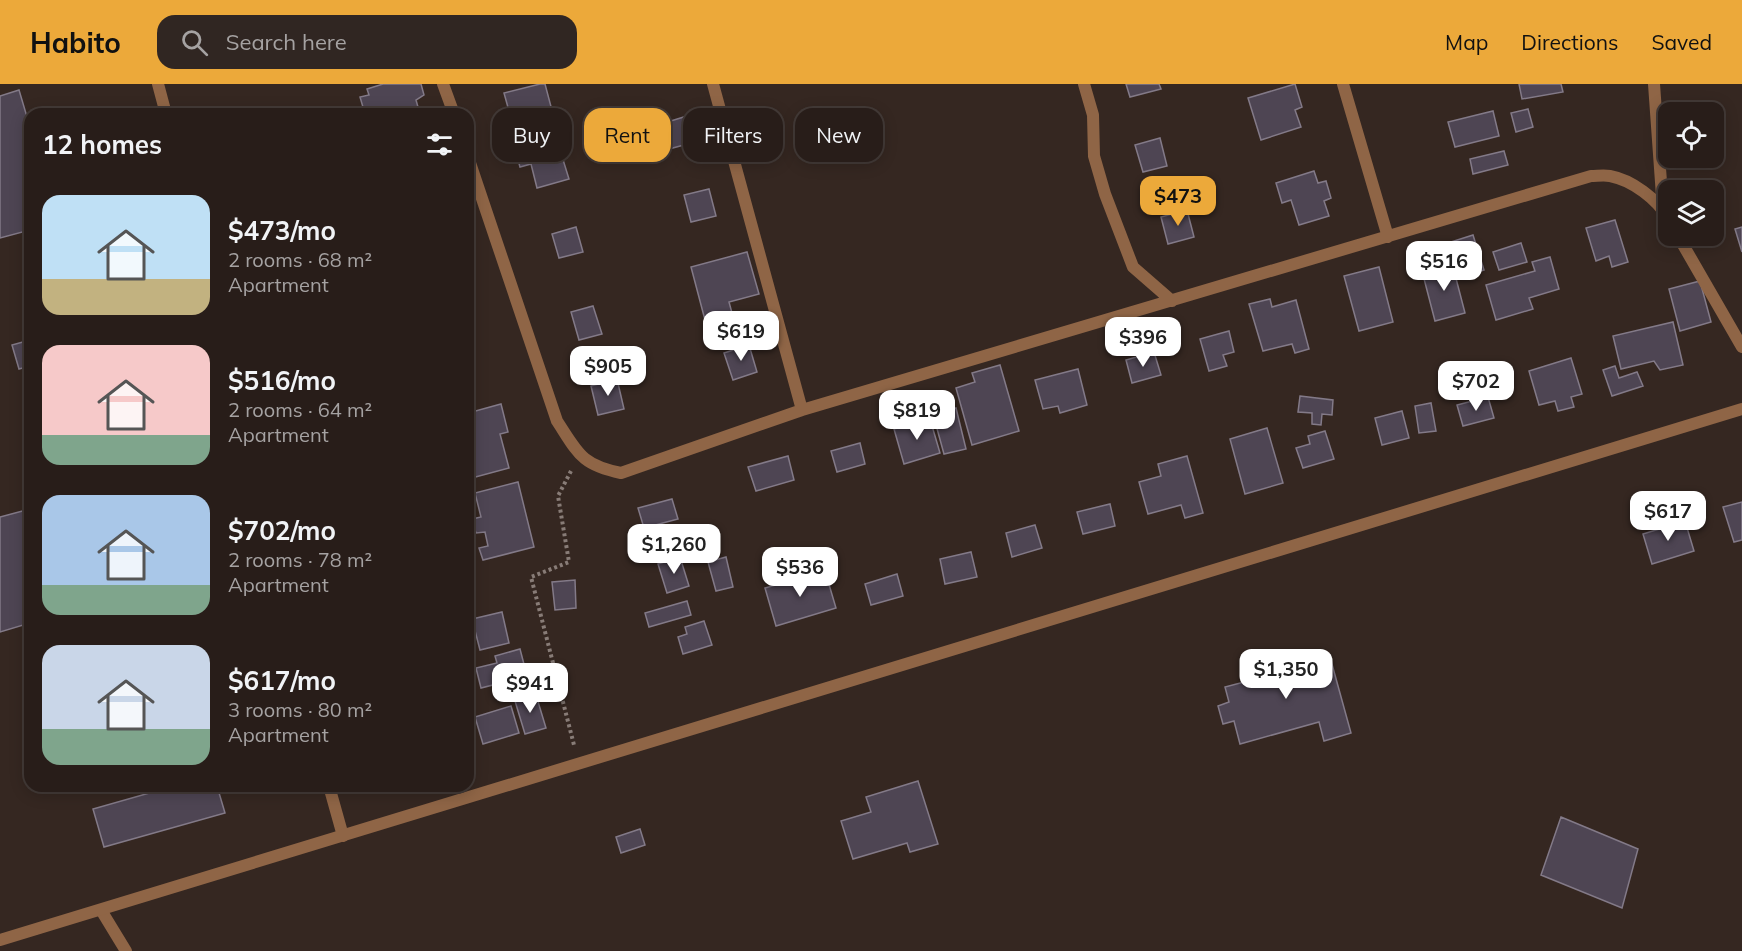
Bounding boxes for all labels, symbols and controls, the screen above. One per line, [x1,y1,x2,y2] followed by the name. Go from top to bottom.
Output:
[157,15,577,69] search box
[30,25,121,60] text: Habito
[178,26,211,59] icon: search
[226,28,347,56] text: Search here
[1445,29,1488,55] text: Map
[1521,29,1618,55] text: Directions
[1651,29,1712,55] text: Saved
[1658,102,1724,246] map controls
[1658,102,1724,168] button: locate
[492,108,572,162] chip: Buy
[584,108,671,162] chip: Rent
[683,108,783,162] chip: Filters
[795,108,883,162] chip: New
[42,128,162,161] text: 12 homes
[423,128,456,161] icon: filters
[1142,176,1214,227] pin: $473
[1658,180,1724,246] button: layers
[1154,183,1202,208] text: $473
[228,214,336,247] text: $473/mo
[90,219,162,291] icon: home
[1408,241,1480,292] pin: $516
[228,247,372,272] text: 2 rooms · 68 m²
[1420,248,1468,273] text: $516
[228,272,329,297] text: Apartment
[705,311,777,362] pin: $619
[1107,317,1179,368] pin: $396
[717,318,765,343] text: $619
[1119,324,1167,349] text: $396
[572,346,644,397] pin: $905
[584,353,632,378] text: $905
[1440,361,1512,412] pin: $702
[228,364,336,397] text: $516/mo
[1452,368,1500,393] text: $702
[90,369,162,441] icon: home
[881,390,953,441] pin: $819
[228,397,372,422] text: 2 rooms · 64 m²
[893,397,941,422] text: $819
[228,422,329,447] text: Apartment
[1632,491,1704,542] pin: $617
[1644,498,1692,523] text: $617
[228,514,336,547] text: $702/mo
[90,519,162,591] icon: home
[625,524,723,575] pin: $1,260
[642,531,706,556] text: $1,260
[228,547,372,572] text: 2 rooms · 78 m²
[764,547,836,598] pin: $536
[776,554,824,579] text: $536
[228,572,329,597] text: Apartment
[1237,649,1335,700] pin: $1,350
[1254,656,1318,681] text: $1,350
[494,663,566,714] pin: $941
[228,664,336,697] text: $617/mo
[90,669,162,741] icon: home
[506,670,554,695] text: $941
[228,697,372,722] text: 3 rooms · 80 m²
[228,722,329,747] text: Apartment

